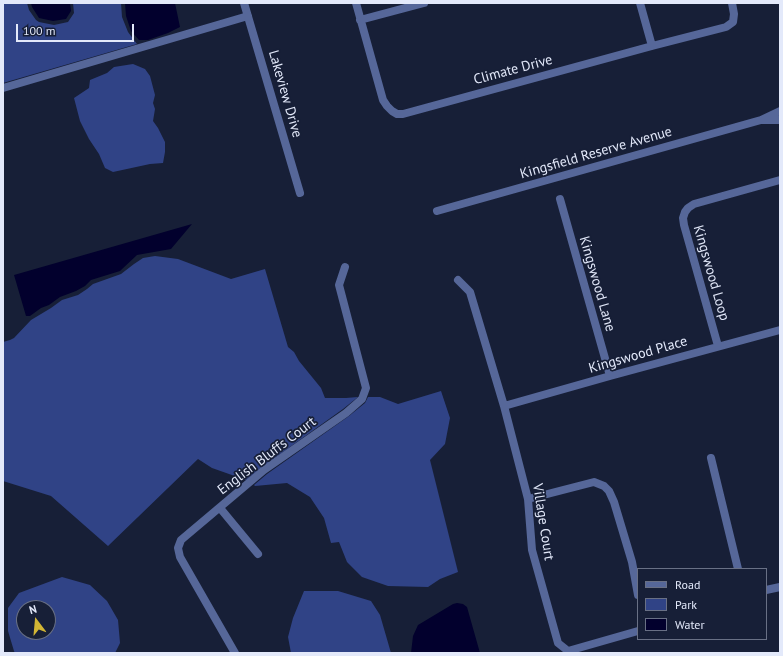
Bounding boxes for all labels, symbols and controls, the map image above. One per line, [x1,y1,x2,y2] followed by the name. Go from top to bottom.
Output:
[18,16,136,42] scale bar
[23,23,56,38] text: 100 m
[265,48,305,140] street label: Lakeview Drive
[472,51,554,89] street label: Climate Drive
[518,123,674,183] street label: Kingsfield Reserve Avenue
[689,223,733,323] street label: Kingswood Loop
[575,234,619,334] street label: Kingswood Lane
[587,333,689,377] street label: Kingswood Place
[215,414,319,498] street label: English Bluffs Court
[529,482,557,562] street label: Village Court
[637,568,767,640] legend
[675,577,700,592] text: Road
[675,597,697,612] text: Park
[16,600,56,640] north arrow
[28,602,38,617] text: N
[675,617,705,632] text: Water

